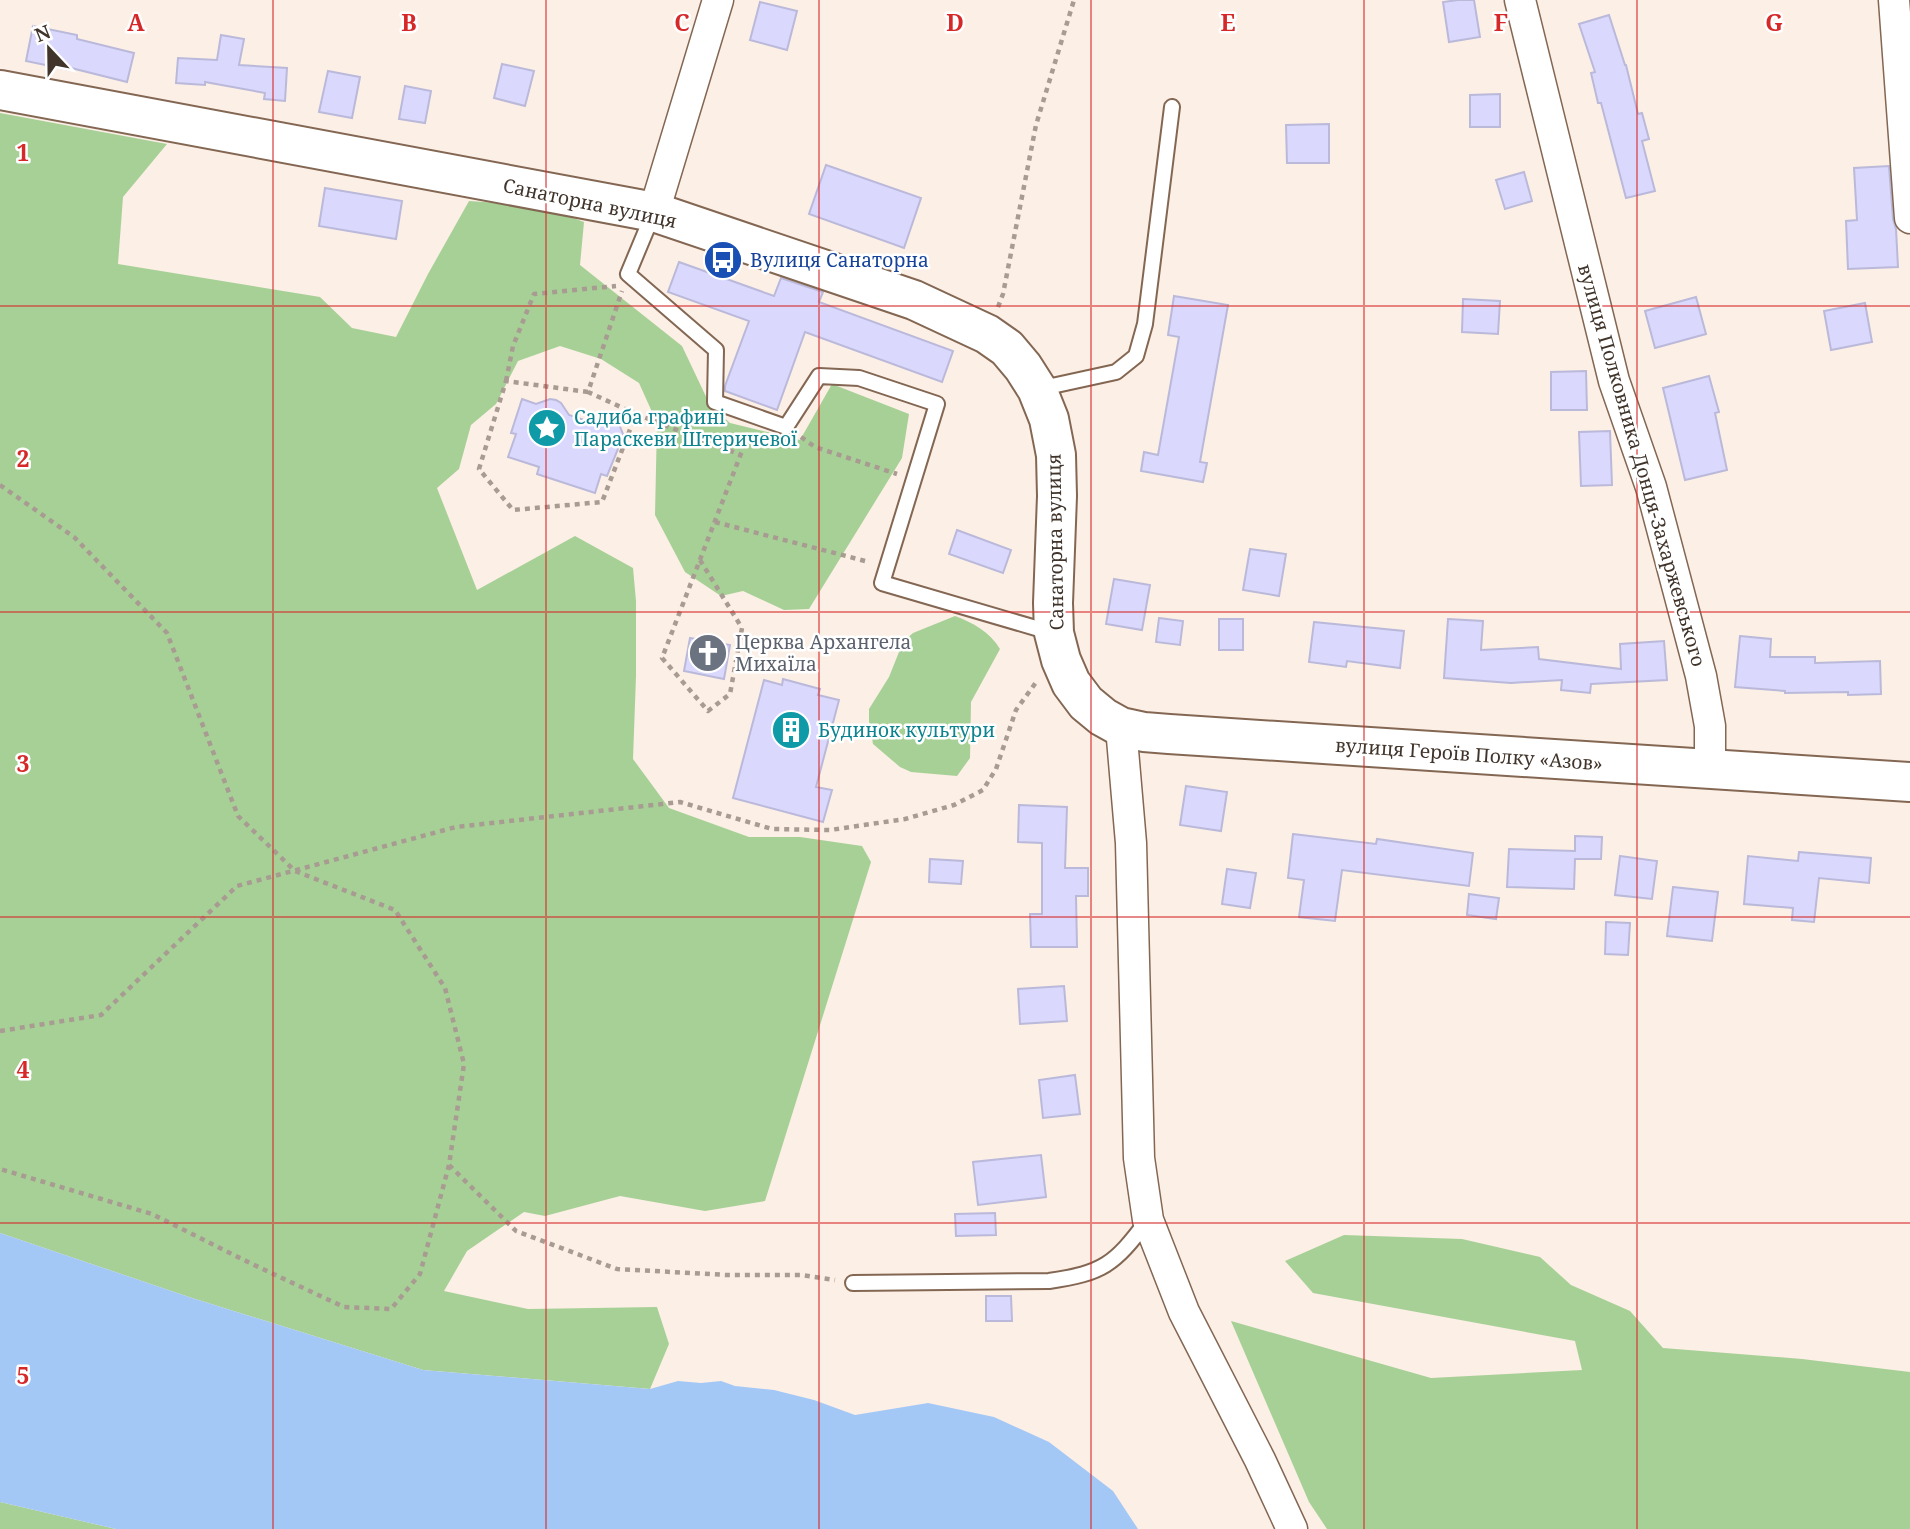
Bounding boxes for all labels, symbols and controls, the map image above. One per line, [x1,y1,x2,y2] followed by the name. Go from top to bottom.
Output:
[127,6,145,38] text: A
[401,6,417,38] text: B
[674,6,690,38] text: C
[946,6,964,38] text: D
[1220,6,1236,38] text: E
[1494,6,1508,38] text: F
[1765,6,1783,38] text: G
[14,14,84,84] north arrow
[31,18,54,48] text: N
[17,136,30,168] text: 1
[501,172,679,234] street label: Санаторна вулиця
[702,239,744,281] bus stop icon: Вулиця Санаторна
[750,247,929,273] place label: Вулиця Санаторна
[1572,261,1712,669] street label: вулиця Полковника Донця-Захаржевського
[574,404,797,452] place label: Садиба графині Параскеви Штеричевої
[526,407,568,449] place icon: Садиба графині Параскеви Штеричевої
[17,442,30,474] text: 2
[1040,453,1070,631] street label: Санаторна вулиця
[735,629,911,677] place label: Церква Архангела Михаїла
[687,632,729,674] church icon: Церква Архангела Михаїла
[770,709,812,751] building icon: Будинок культури
[818,717,995,743] place label: Будинок культури
[1334,732,1604,776] street label: вулиця Героїв Полку «Азов»
[17,747,30,779] text: 3
[17,1053,30,1085] text: 4
[17,1359,30,1391] text: 5

